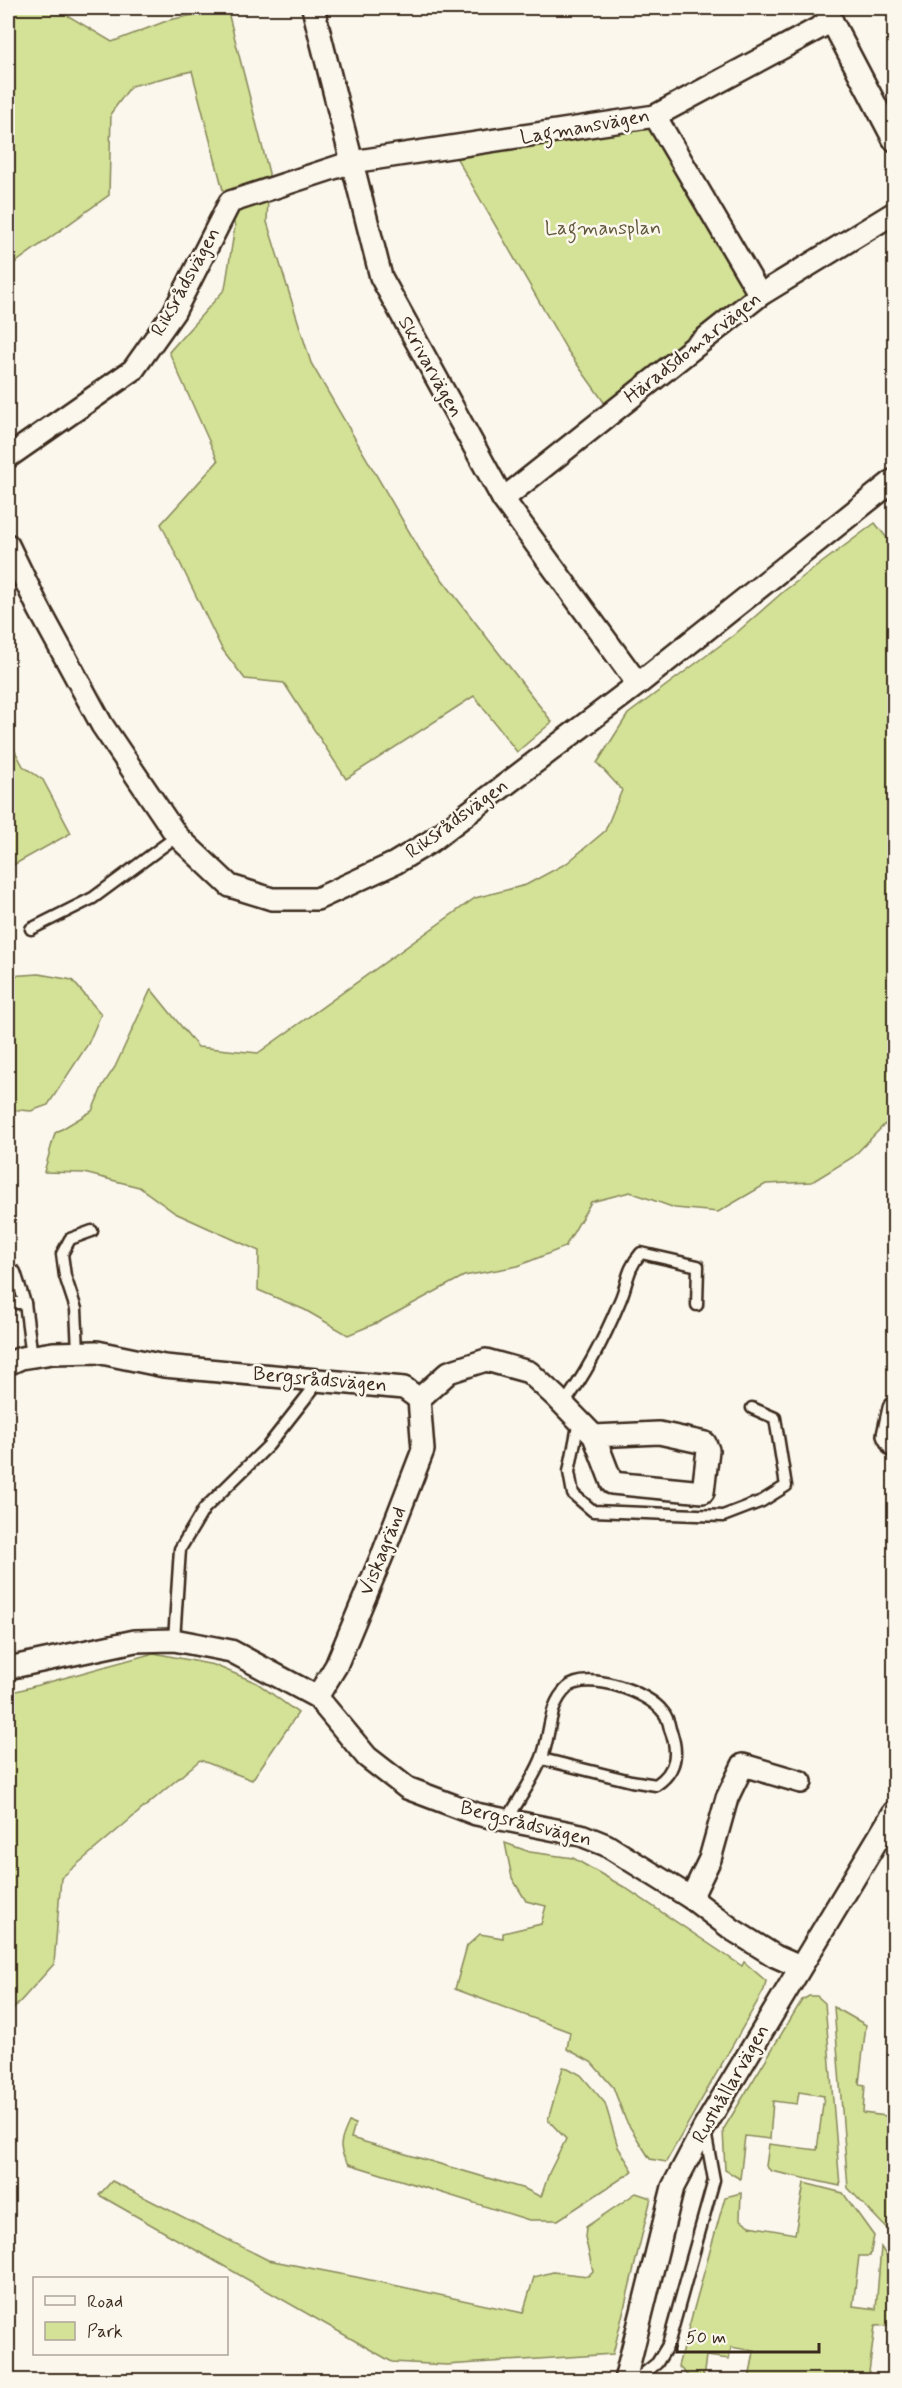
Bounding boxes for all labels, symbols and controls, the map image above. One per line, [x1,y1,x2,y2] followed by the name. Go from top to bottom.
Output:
[518,102,652,154] street label: Lagmansvägen
[545,215,661,244] park label: Lagmansplan
[145,223,227,341] street label: Riksrådsvägen
[619,286,767,410] street label: Häradsdomarvägen
[391,311,469,423] street label: Skrivarvägen
[400,773,514,865] street label: Riksrådsvägen
[252,1361,388,1400] street label: Bergsrådsvägen
[353,1503,413,1599] street label: Viskagränd
[457,1795,595,1854] street label: Bergsrådsvägen
[686,2019,776,2149] street label: Rusthållarvägen
[33,2277,228,2355] legend
[87,2290,123,2314] text: Road
[677,2316,820,2354] scale bar
[87,2320,123,2344] text: Park
[686,2326,726,2350] text: 50 m

